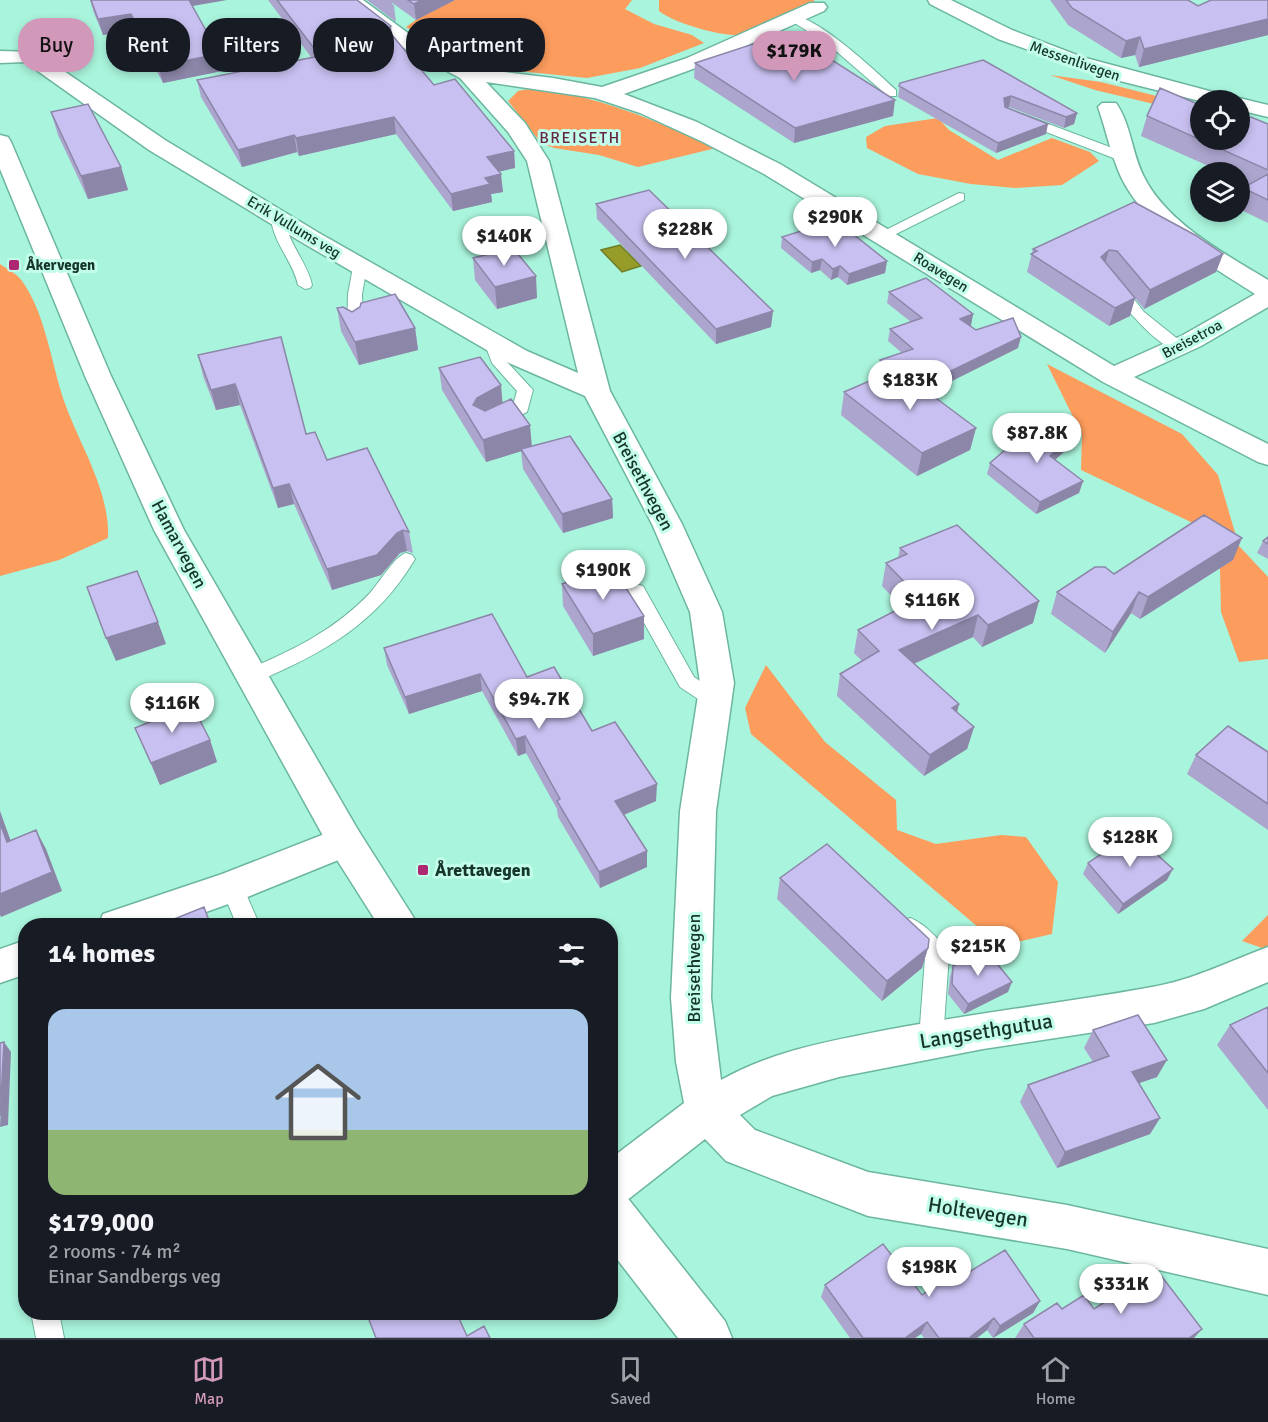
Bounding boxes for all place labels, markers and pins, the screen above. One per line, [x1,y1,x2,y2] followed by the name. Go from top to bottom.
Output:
[752,31,836,82] pin: $179K
[793,197,877,248] pin: $290K
[643,209,727,260] pin: $228K
[462,216,546,267] pin: $140K
[26,256,95,274] place label: Åkervegen
[7,258,21,272] marker: Åkervegen
[868,360,952,411] pin: $183K
[988,413,1086,464] pin: $87.8K
[561,550,645,601] pin: $190K
[890,580,974,631] pin: $116K
[490,679,588,730] pin: $94.7K
[130,683,214,734] pin: $116K
[1088,817,1172,868] pin: $128K
[435,859,531,881] place label: Årettavegen
[416,863,430,877] marker: Årettavegen
[936,926,1020,977] pin: $215K
[887,1247,971,1298] pin: $198K
[1079,1264,1163,1315] pin: $331K

